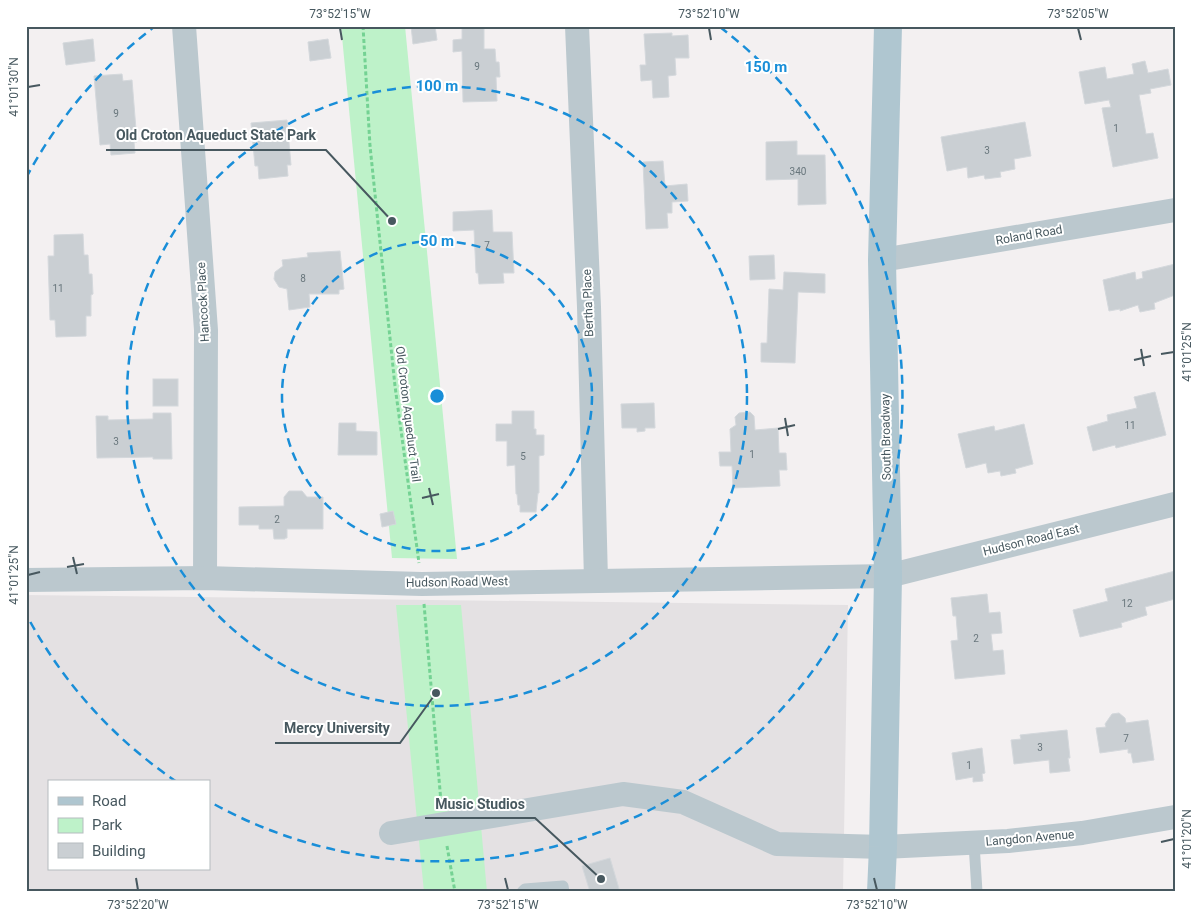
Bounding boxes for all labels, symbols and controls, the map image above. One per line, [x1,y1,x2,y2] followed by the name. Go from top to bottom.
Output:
[309,7,371,21] text: 73°52'15"W
[678,7,740,21] text: 73°52'10"W
[1047,7,1109,21] text: 73°52'05"W
[7,57,21,117] text: 41°01'30"N
[745,58,787,76] text: 150 m
[474,61,480,72] house number: 9
[416,77,458,95] text: 100 m
[113,108,119,119] house number: 9
[106,121,326,150] callout: Old Croton Aqueduct State Park
[1113,123,1119,134] house number: 1
[116,127,317,143] text: Old Croton Aqueduct State Park
[984,145,990,156] house number: 3
[790,166,807,177] house number: 340
[995,222,1063,248] street label: Roland Road
[420,232,454,250] text: 50 m
[484,240,490,251] house number: 7
[194,262,212,342] street label: Hancock Place
[580,269,596,337] street label: Bertha Place
[300,273,306,284] house number: 8
[52,283,64,294] house number: 11
[1180,322,1194,382] text: 41°01'25"N
[393,345,423,483] street label: Old Croton Aqueduct Trail
[428,387,446,405] centre of rings
[878,393,894,481] street label: South Broadway
[1124,420,1136,431] house number: 11
[113,436,119,447] house number: 3
[749,449,755,460] house number: 1
[520,451,526,462] house number: 5
[274,514,280,525] house number: 2
[981,521,1081,559] street label: Hudson Road East
[7,545,21,605] text: 41°01'25"N
[406,574,508,590] street label: Hudson Road West
[1121,598,1133,609] house number: 12
[973,633,979,644] house number: 2
[275,714,400,743] callout: Mercy University
[284,720,391,736] text: Mercy University
[1123,733,1129,744] house number: 7
[1037,742,1043,753] house number: 3
[966,760,972,771] house number: 1
[48,780,210,870] legend
[425,789,535,818] callout: Music Studios
[92,792,126,810] text: Road
[435,796,525,812] text: Music Studios
[1180,809,1194,869] text: 41°01'20"N
[92,816,123,834] text: Park
[985,827,1075,849] street label: Langdon Avenue
[92,842,146,860] text: Building
[107,898,169,912] text: 73°52'20"W
[477,898,539,912] text: 73°52'15"W
[846,898,908,912] text: 73°52'10"W

